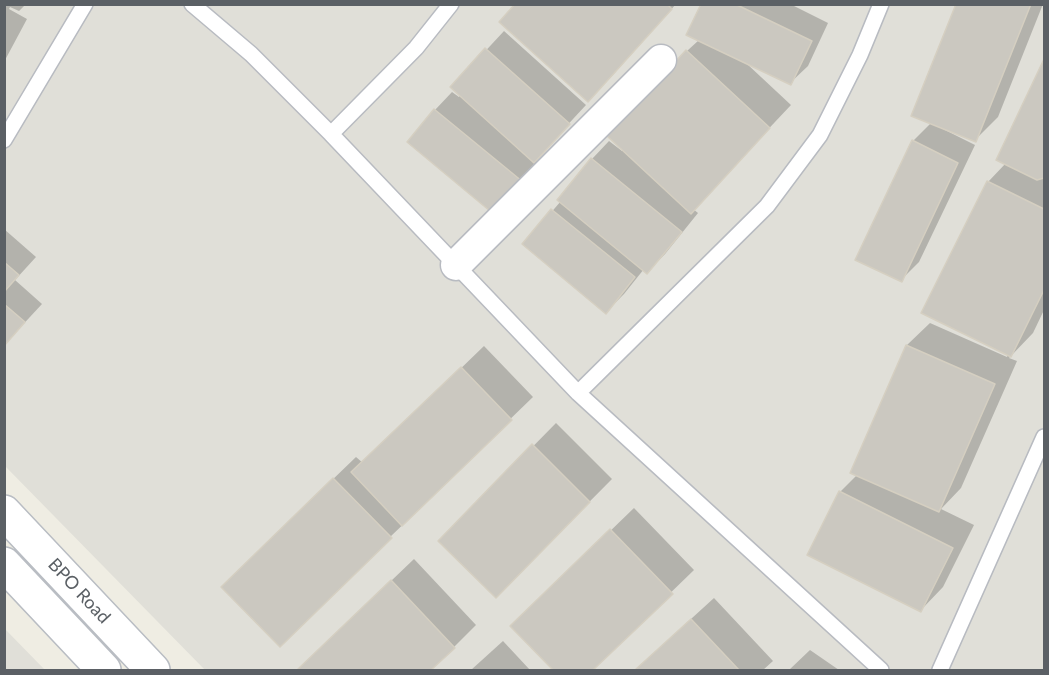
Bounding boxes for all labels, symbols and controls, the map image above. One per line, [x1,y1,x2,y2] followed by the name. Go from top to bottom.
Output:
[43,554,115,628] street label: BPO Road

